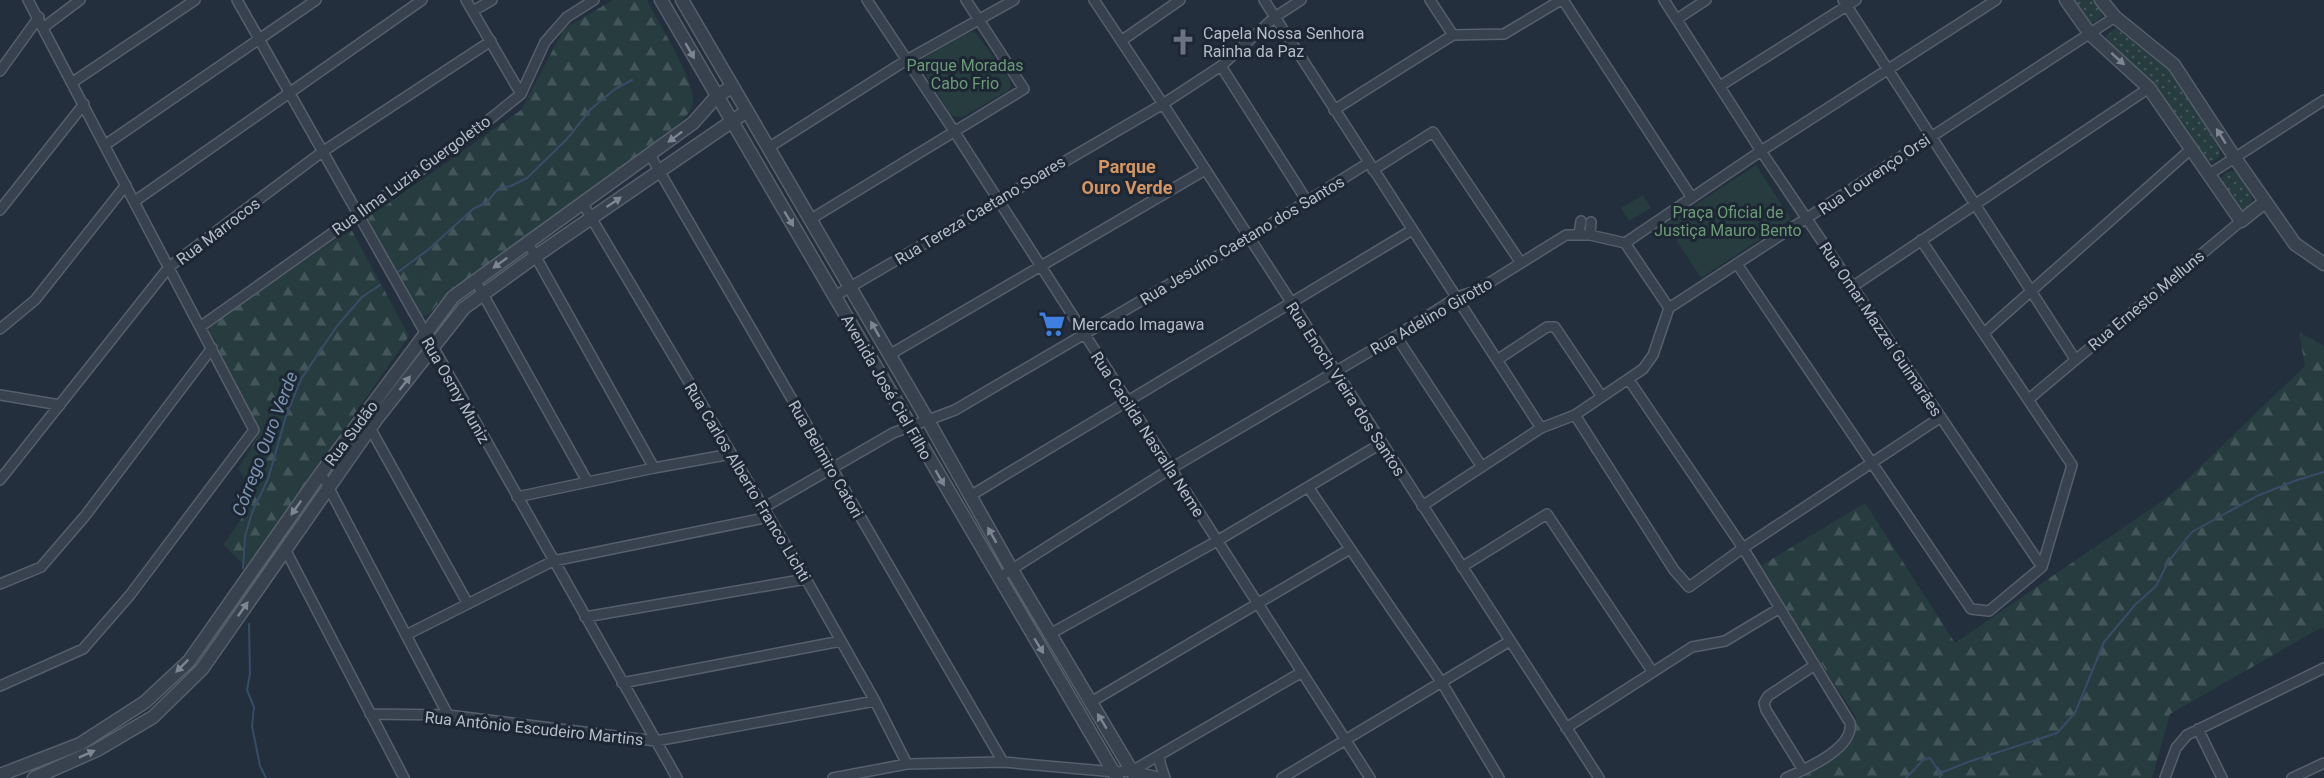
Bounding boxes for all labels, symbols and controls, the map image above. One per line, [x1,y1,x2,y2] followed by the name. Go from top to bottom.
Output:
[1203,24,1364,61] place label: Capela Nossa Senhora Rainha da Paz
[1168,27,1198,57] church icon: Capela Nossa Senhora Rainha da Paz
[685,42,695,59] one-way arrow
[2110,52,2125,65] one-way arrow
[906,56,1024,93] park label: Parque Moradas Cabo Frio
[328,111,494,239] street label: Rua Ilma Luzia Guergoletto
[2215,128,2226,144] one-way arrow
[668,130,683,142] one-way arrow
[1815,130,1934,219] street label: Rua Lourenço Orsi
[892,152,1069,269] street label: Rua Tereza Caetano Soares
[1082,156,1173,198] district label: Parque Ouro Verde
[1137,172,1348,309] street label: Rua Jesuíno Caetano dos Santos
[173,194,264,269] street label: Rua Marrocos
[605,196,621,208] one-way arrow
[1654,203,1802,240] park label: Praça Oficial de Justiça Mauro Bento
[784,211,795,227] one-way arrow
[1815,239,1946,420] street label: Rua Omar Mazzei Guimarães
[2084,246,2208,355] street label: Rua Ernesto Melluns
[492,257,508,269] one-way arrow
[1367,274,1496,359] street label: Rua Adelino Girotto
[1282,299,1409,480] street label: Rua Enoch Vieira dos Santos
[1037,309,1067,339] supermarket icon: Mercado Imagawa
[837,311,936,463] street label: Avenida José Ciel Filho
[1072,315,1204,334] place label: Mercado Imagawa
[869,321,880,337] one-way arrow
[417,334,494,447] street label: Rua Osmy Muniz
[1087,348,1208,521] street label: Rua Cacilda Nasralla Neme
[227,369,302,519] water label: Córrego Ouro Verde
[399,375,412,391] one-way arrow
[681,379,815,585] street label: Rua Carlos Alberto Franco Lichti
[321,397,382,470] street label: Rua Sudão
[784,397,867,521] street label: Rua Belmiro Catori
[935,470,945,487] one-way arrow
[291,500,302,516] one-way arrow
[987,526,997,543] one-way arrow
[237,602,249,618] one-way arrow
[1034,638,1045,654] one-way arrow
[176,659,190,673] one-way arrow
[424,708,644,749] street label: Rua Antônio Escudeiro Martins
[1097,713,1108,729] one-way arrow
[79,750,96,759] one-way arrow

